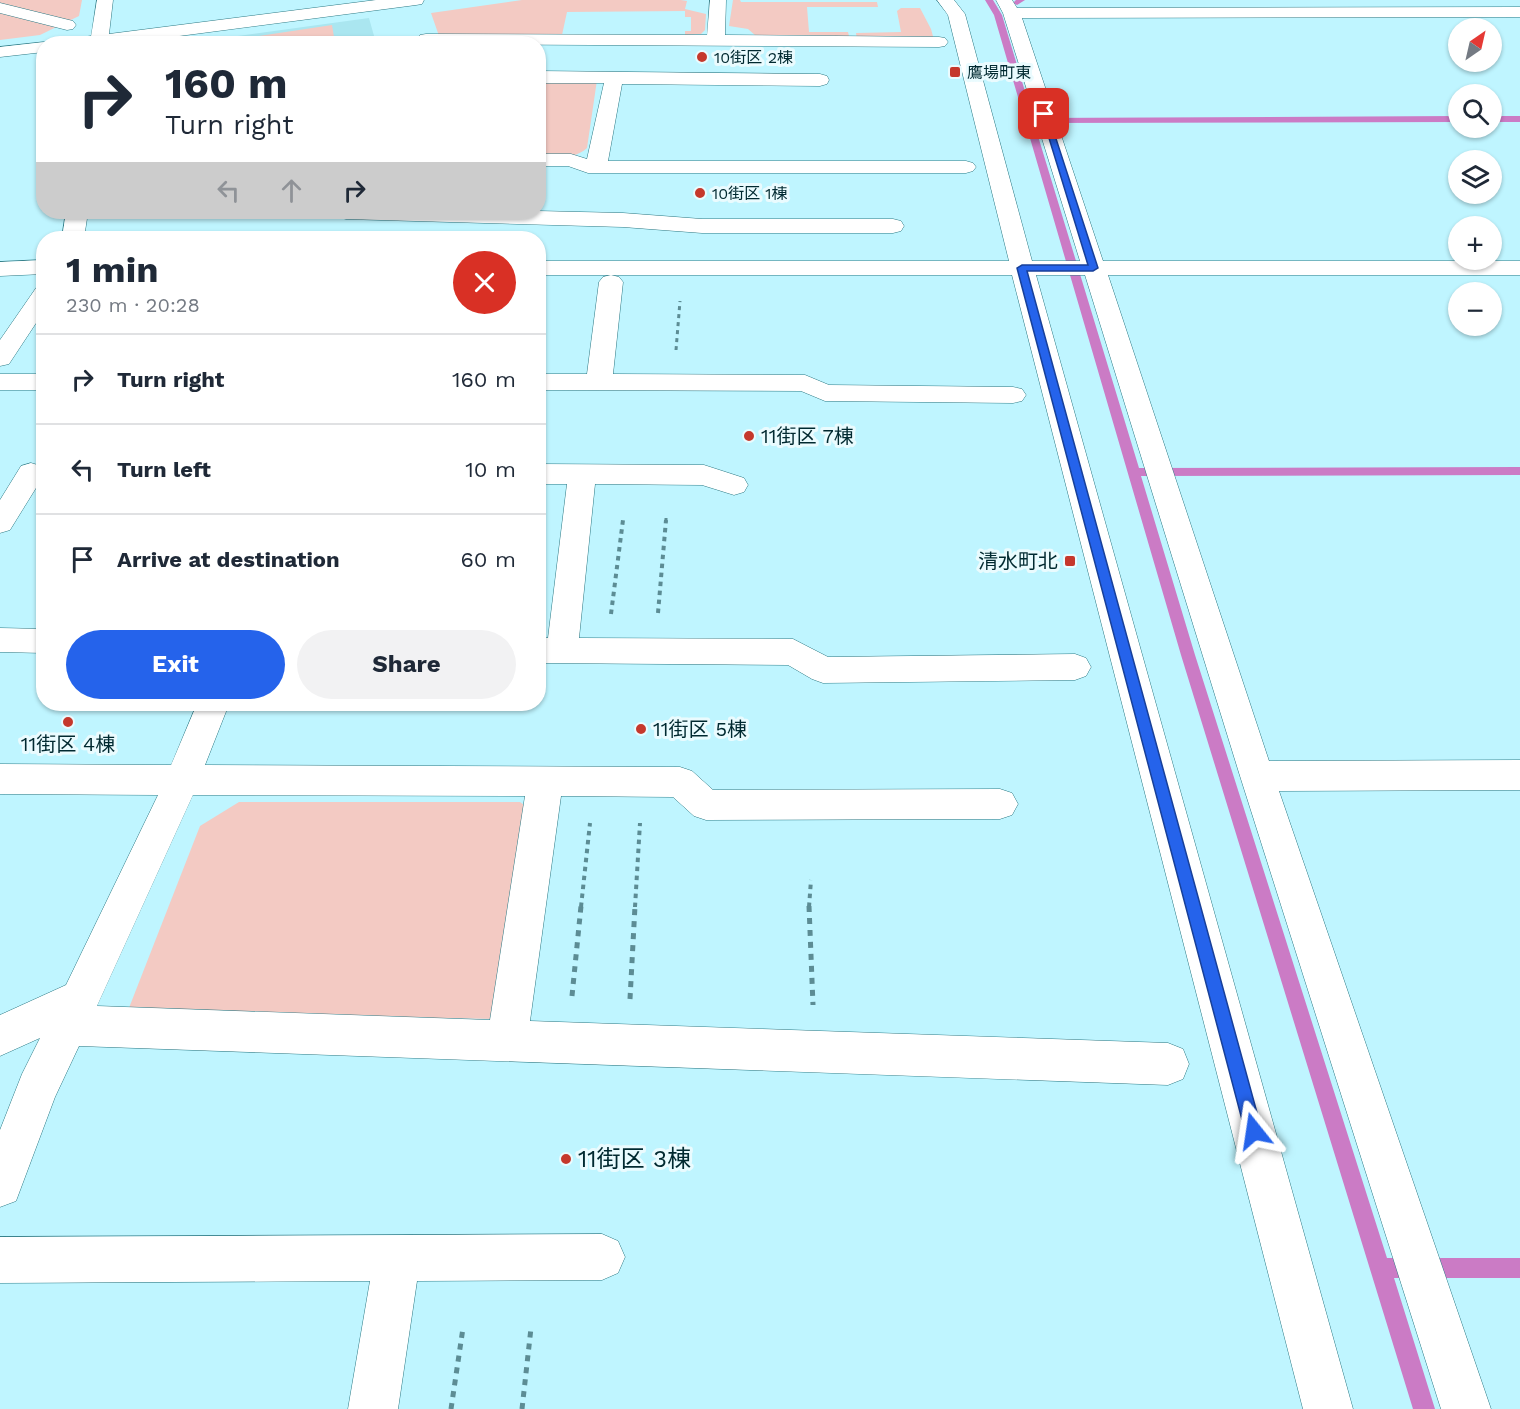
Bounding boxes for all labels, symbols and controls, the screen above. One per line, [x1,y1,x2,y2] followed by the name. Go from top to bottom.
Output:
[1448,18,1502,72] north arrow
[1448,18,1502,336] map controls
[714,48,793,67] place label: 10街区 2棟
[695,50,709,64] marker: 10街区 2棟
[165,59,288,108] text: 160 m
[66,60,144,138] icon: right
[967,63,1031,82] place label: 鷹場町東
[948,65,962,79] marker: 鷹場町東
[1448,84,1502,138] button: search
[1018,88,1069,139] pin
[1027,97,1060,130] icon: arrive
[165,109,294,141] text: Turn right
[1448,150,1502,204] button: layers
[212,174,245,207] icon: left
[275,174,308,207] icon: ahead
[338,174,371,207] icon: right
[712,184,788,203] place label: 10街区 1棟
[693,186,707,200] marker: 10街区 1棟
[1448,216,1502,270] button: +
[66,249,158,291] text: 1 min
[453,251,516,314] button: close
[1448,282,1502,336] button: −
[66,293,200,317] text: 230 m · 20:28
[66,363,99,396] icon: right
[117,367,224,392] text: Turn right
[452,367,516,392] text: 160 m
[761,424,854,448] place label: 11街区 7棟
[742,429,756,443] marker: 11街区 7棟
[66,453,99,486] icon: left
[117,457,211,482] text: Turn left
[465,457,516,482] text: 10 m
[66,543,99,576] icon: arrive
[117,547,340,572] text: Arrive at destination
[460,547,516,572] text: 60 m
[978,549,1058,573] place label: 清水町北
[1063,554,1077,568] marker: 清水町北
[66,630,285,699] button: Exit
[297,630,516,699] button: Share
[61,715,75,729] marker: 11街区 4棟
[653,717,747,741] place label: 11街区 5棟
[634,722,648,736] marker: 11街区 5棟
[21,732,115,756] place label: 11街区 4棟
[1222,1099,1286,1163] position arrow
[578,1145,691,1173] place label: 11街区 3棟
[559,1152,573,1166] marker: 11街区 3棟

